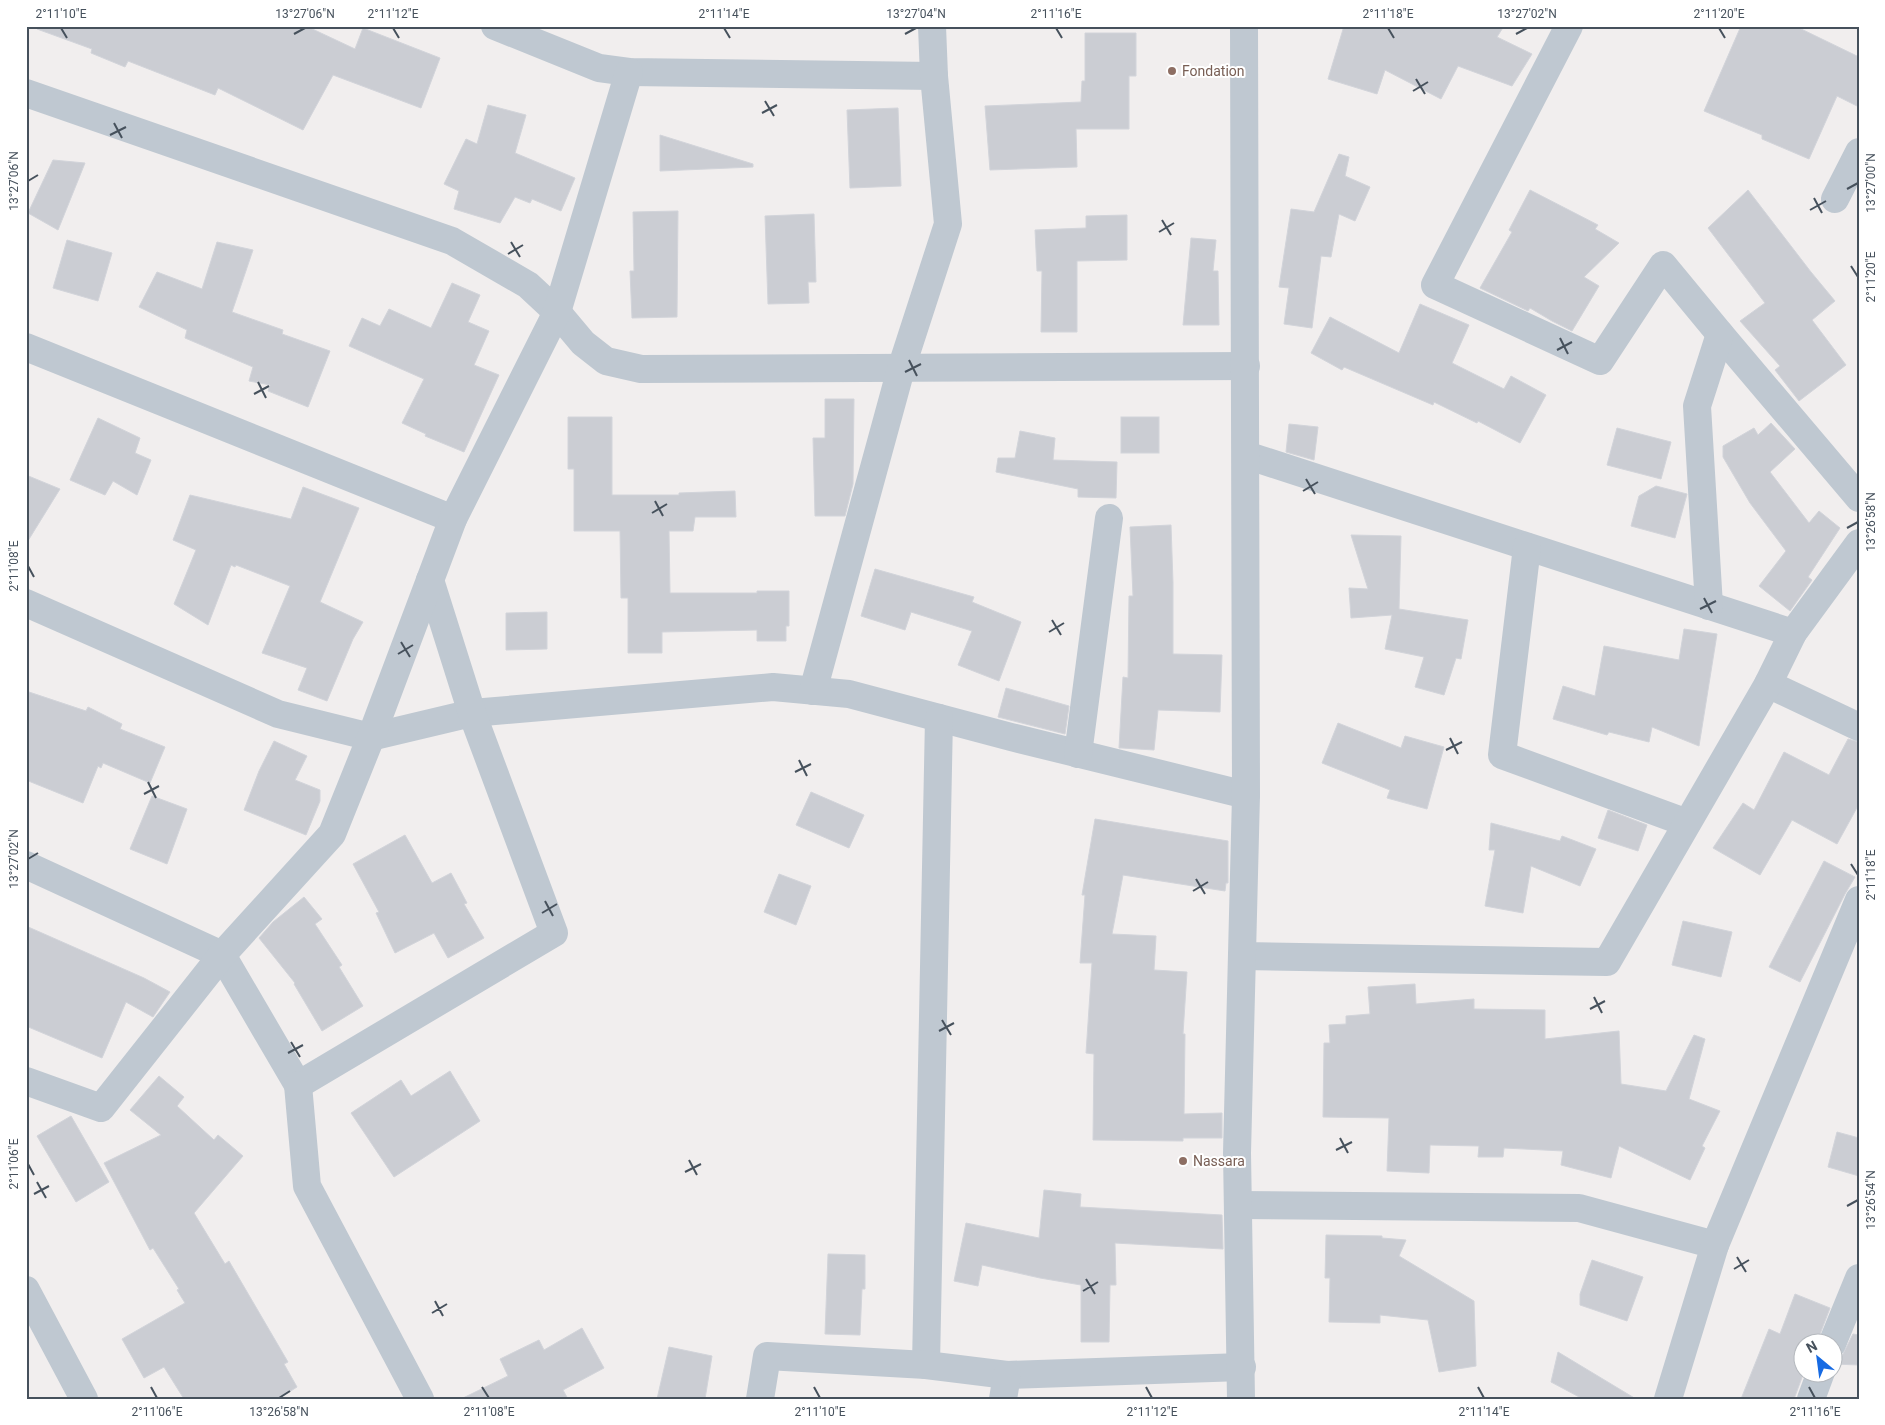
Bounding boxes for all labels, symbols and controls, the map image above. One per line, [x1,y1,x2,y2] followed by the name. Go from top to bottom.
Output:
[36,7,87,21] text: 2°11'10"E
[275,7,335,21] text: 13°27'06"N
[368,7,419,21] text: 2°11'12"E
[699,7,750,21] text: 2°11'14"E
[886,7,946,21] text: 13°27'04"N
[1031,7,1082,21] text: 2°11'16"E
[1363,7,1414,21] text: 2°11'18"E
[1497,7,1557,21] text: 13°27'02"N
[1694,7,1745,21] text: 2°11'20"E
[1182,63,1245,79] place label: Fondation
[1166,65,1178,77] marker: Fondation
[7,151,21,211] text: 13°27'06"N
[1864,153,1878,213] text: 13°27'00"N
[1864,251,1878,302] text: 2°11'20"E
[1864,492,1878,552] text: 13°26'58"N
[7,540,21,591] text: 2°11'08"E
[7,829,21,889] text: 13°27'02"N
[1864,849,1878,900] text: 2°11'18"E
[7,1138,21,1189] text: 2°11'06"E
[1193,1153,1245,1169] place label: Nassara
[1177,1155,1189,1167] marker: Nassara
[1864,1170,1878,1230] text: 13°26'54"N
[1792,1332,1842,1382] north arrow
[1803,1337,1820,1356] text: N
[132,1405,183,1419] text: 2°11'06"E
[249,1405,309,1419] text: 13°26'58"N
[464,1405,515,1419] text: 2°11'08"E
[795,1405,846,1419] text: 2°11'10"E
[1127,1405,1178,1419] text: 2°11'12"E
[1459,1405,1510,1419] text: 2°11'14"E
[1790,1405,1841,1419] text: 2°11'16"E

